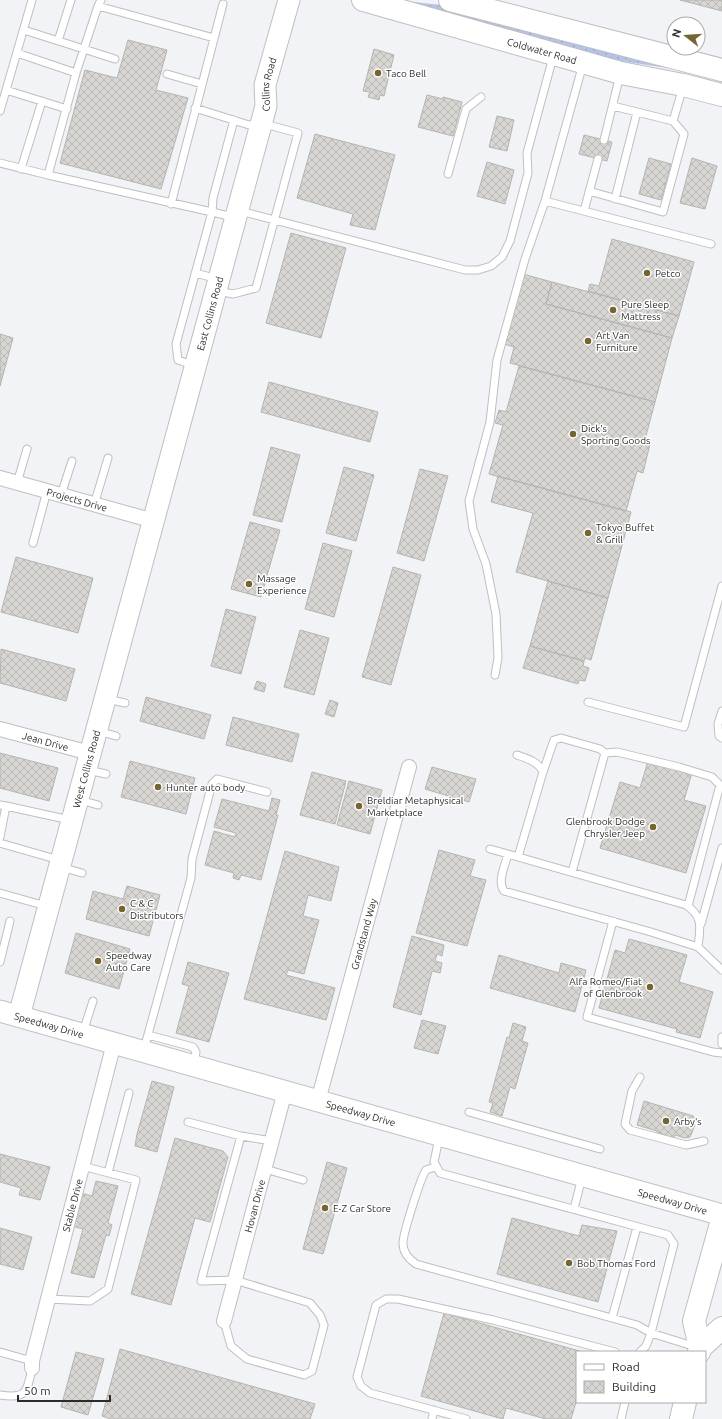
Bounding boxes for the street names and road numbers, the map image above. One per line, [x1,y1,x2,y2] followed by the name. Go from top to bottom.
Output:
[506,36,578,66] street label: Coldwater Road
[259,56,278,113] street label: Collins Road
[194,275,225,352] street label: East Collins Road
[45,486,109,513] street label: Projects Drive
[70,729,102,809] street label: West Collins Road
[21,730,70,753] street label: Jean Drive
[349,897,378,971] street label: Grandstand Way
[13,1010,85,1040] street label: Speedway Drive
[325,1098,397,1128] street label: Speedway Drive
[60,1177,84,1233] street label: Stable Drive
[242,1178,267,1234] street label: Hovan Drive
[637,1186,709,1216] street label: Speedway Drive

